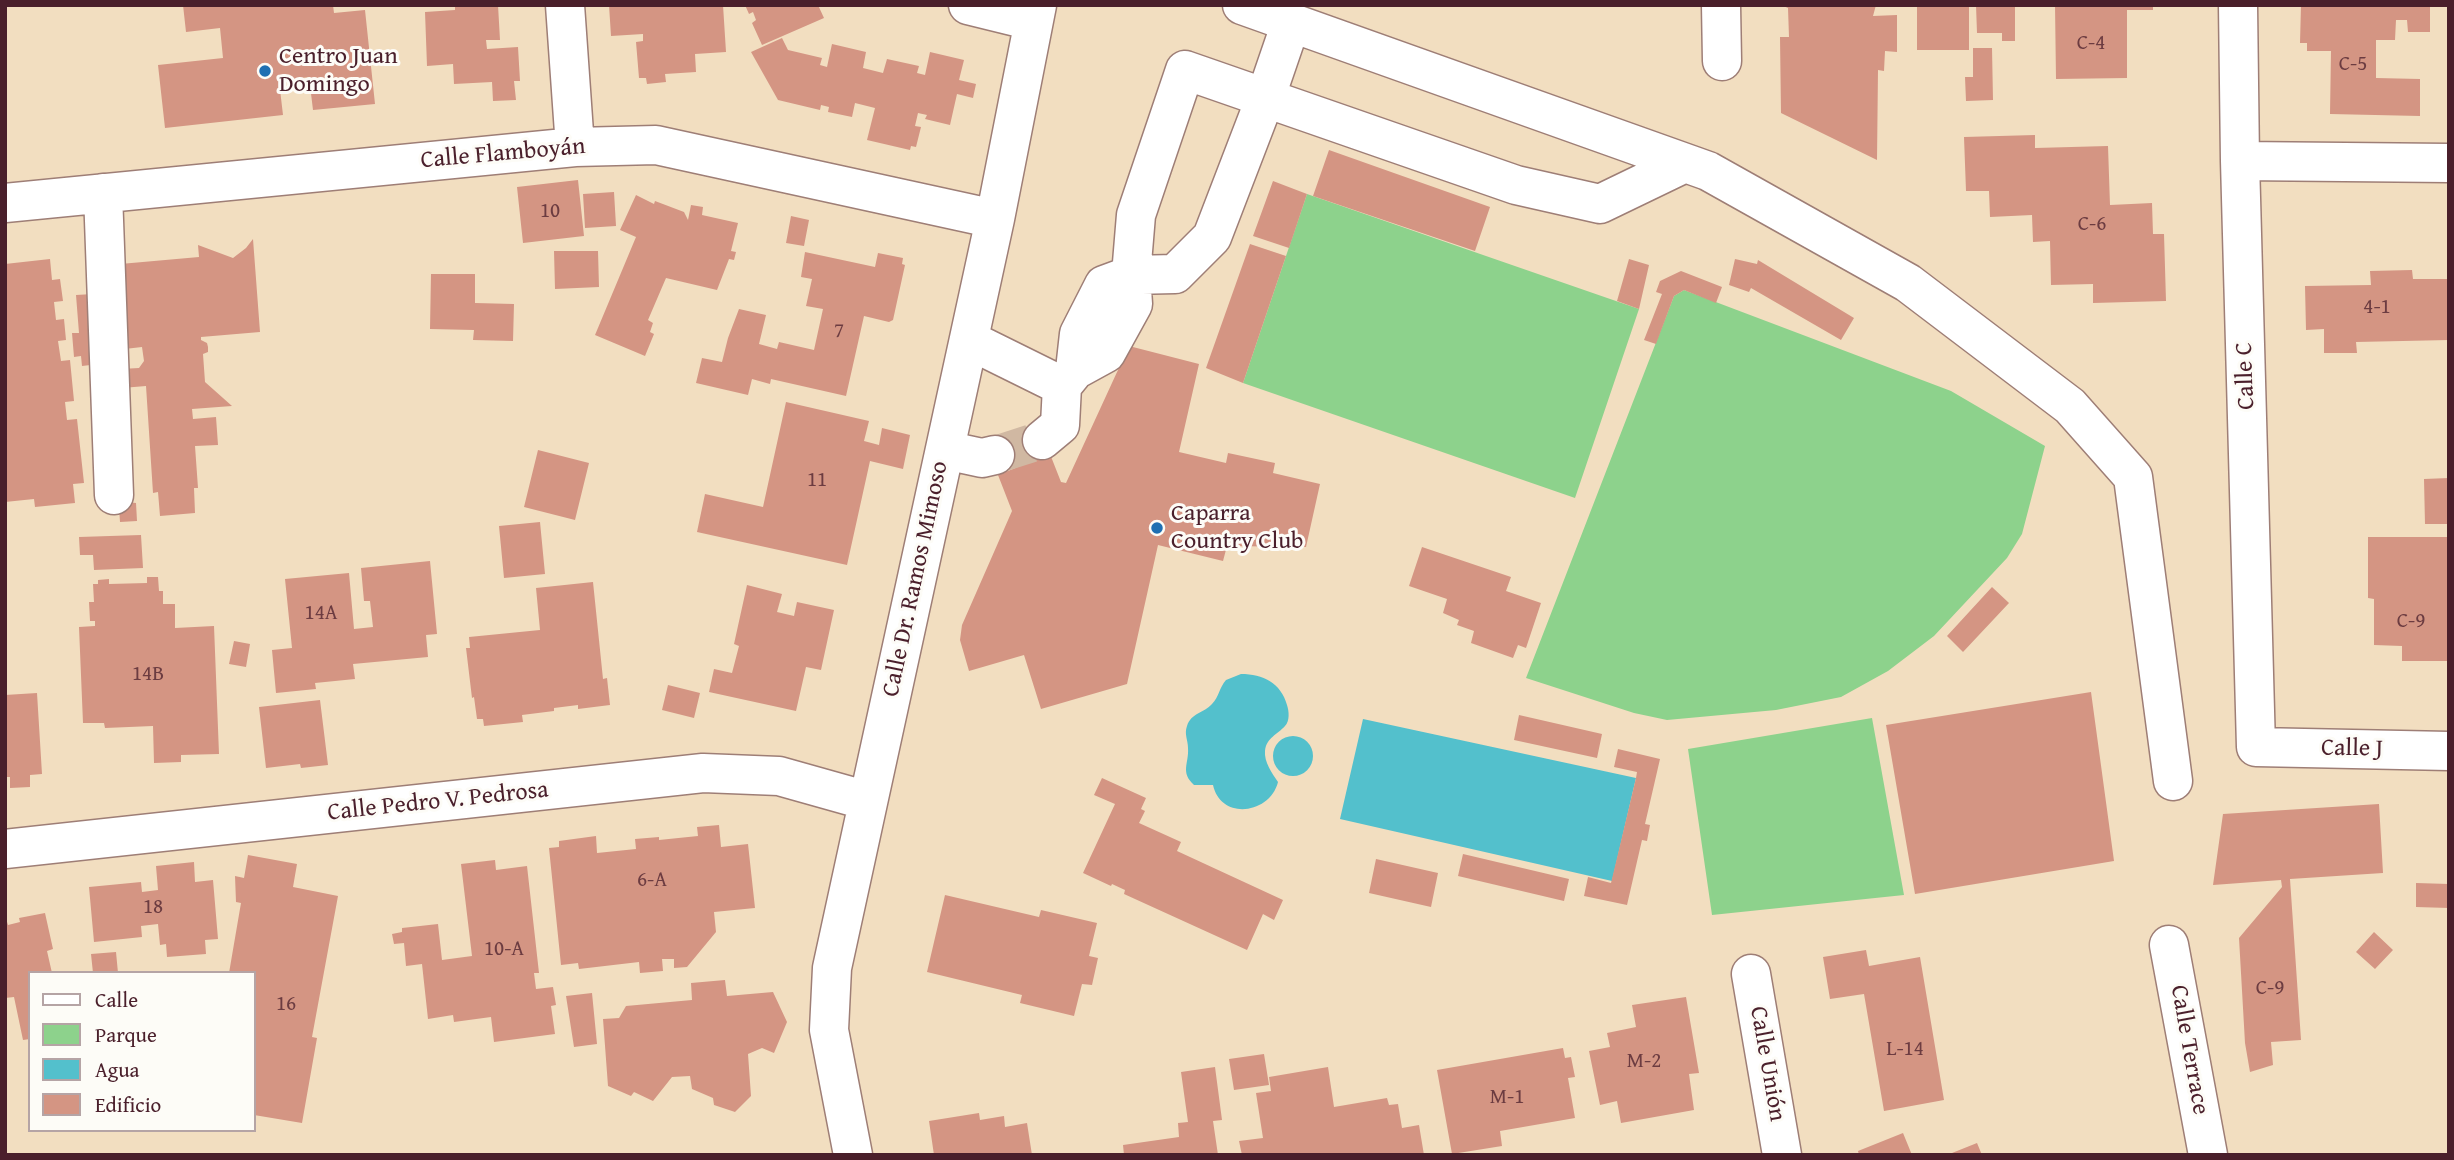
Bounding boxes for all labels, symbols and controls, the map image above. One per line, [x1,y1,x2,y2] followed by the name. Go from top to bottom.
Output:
[2077,31,2105,57] house number: C-4
[279,43,398,99] place label: Centro Juan Domingo
[2339,52,2367,78] house number: C-5
[257,63,273,79] marker: Centro Juan Domingo
[419,132,587,176] street label: Calle Flamboyán
[540,199,560,225] house number: 10
[2078,212,2106,238] house number: C-6
[2363,295,2391,321] house number: 4-1
[834,319,844,345] house number: 7
[2230,342,2262,410] street label: Calle C
[877,459,955,699] street label: Calle Dr. Ramos Mimoso
[807,468,827,494] house number: 11
[1171,500,1304,556] place label: Caparra Country Club
[1149,520,1165,536] marker: Caparra Country Club
[305,601,337,627] house number: 14A
[2397,609,2425,635] house number: C-9
[132,662,164,688] house number: 14B
[2321,734,2383,764] street label: Calle J
[326,776,550,828] street label: Calle Pedro V. Pedrosa
[637,868,667,894] house number: 6-A
[143,895,163,921] house number: 18
[484,937,524,963] house number: 10-A
[28,971,256,1132] legend
[2256,976,2284,1002] house number: C-9
[2163,983,2215,1117] street label: Calle Terrace
[95,984,138,1015] text: Calle
[276,992,296,1018] house number: 16
[1743,1004,1791,1124] street label: Calle Unión
[95,1019,157,1050] text: Parque
[1886,1037,1924,1063] house number: L-14
[1627,1049,1661,1075] house number: M-2
[95,1054,139,1085] text: Agua
[1490,1085,1524,1111] house number: M-1
[95,1089,161,1120] text: Edificio

